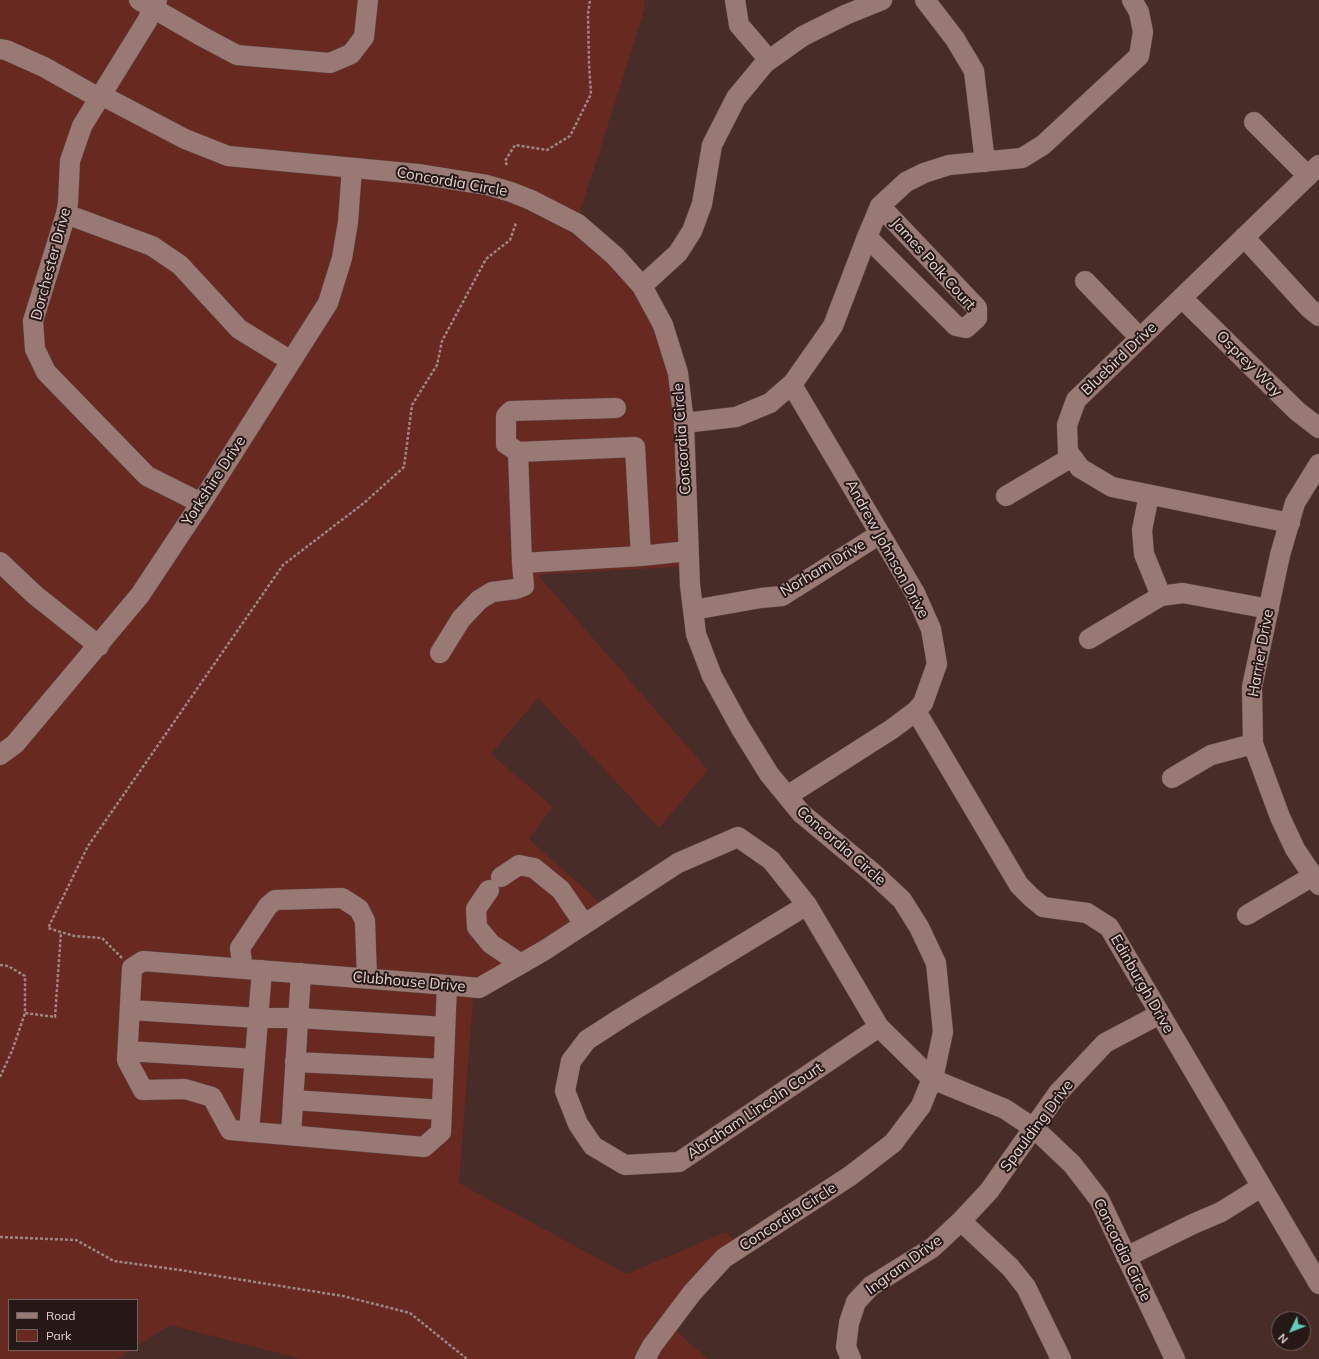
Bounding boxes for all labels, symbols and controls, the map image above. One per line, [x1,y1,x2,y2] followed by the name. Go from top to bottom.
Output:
[395,163,509,201] street label: Concordia Circle
[27,206,75,322] street label: Dorchester Drive
[887,214,979,314] street label: James Polk Court
[1078,319,1160,399] street label: Bluebird Drive
[1212,327,1286,401] street label: Osprey Way
[669,382,695,496] street label: Concordia Circle
[178,433,250,529] street label: Yorkshire Drive
[842,477,932,621] street label: Andrew Johnson Drive
[777,535,869,601] street label: Norham Drive
[1244,608,1278,698] street label: Harrier Drive
[793,802,889,890] street label: Concordia Circle
[1106,931,1178,1037] street label: Edinburgh Drive
[352,968,466,996] street label: Clubhouse Drive
[684,1059,826,1163] street label: Abraham Lincoln Court
[997,1077,1077,1175] street label: Spaulding Drive
[736,1179,840,1255] street label: Concordia Circle
[1089,1196,1155,1304] street label: Concordia Circle
[863,1231,945,1299] street label: Ingram Drive
[8,1299,138,1351] legend
[46,1308,75,1323] text: Road
[1271,1311,1311,1351] north arrow
[46,1328,71,1343] text: Park
[1275,1331,1291,1346] text: N

